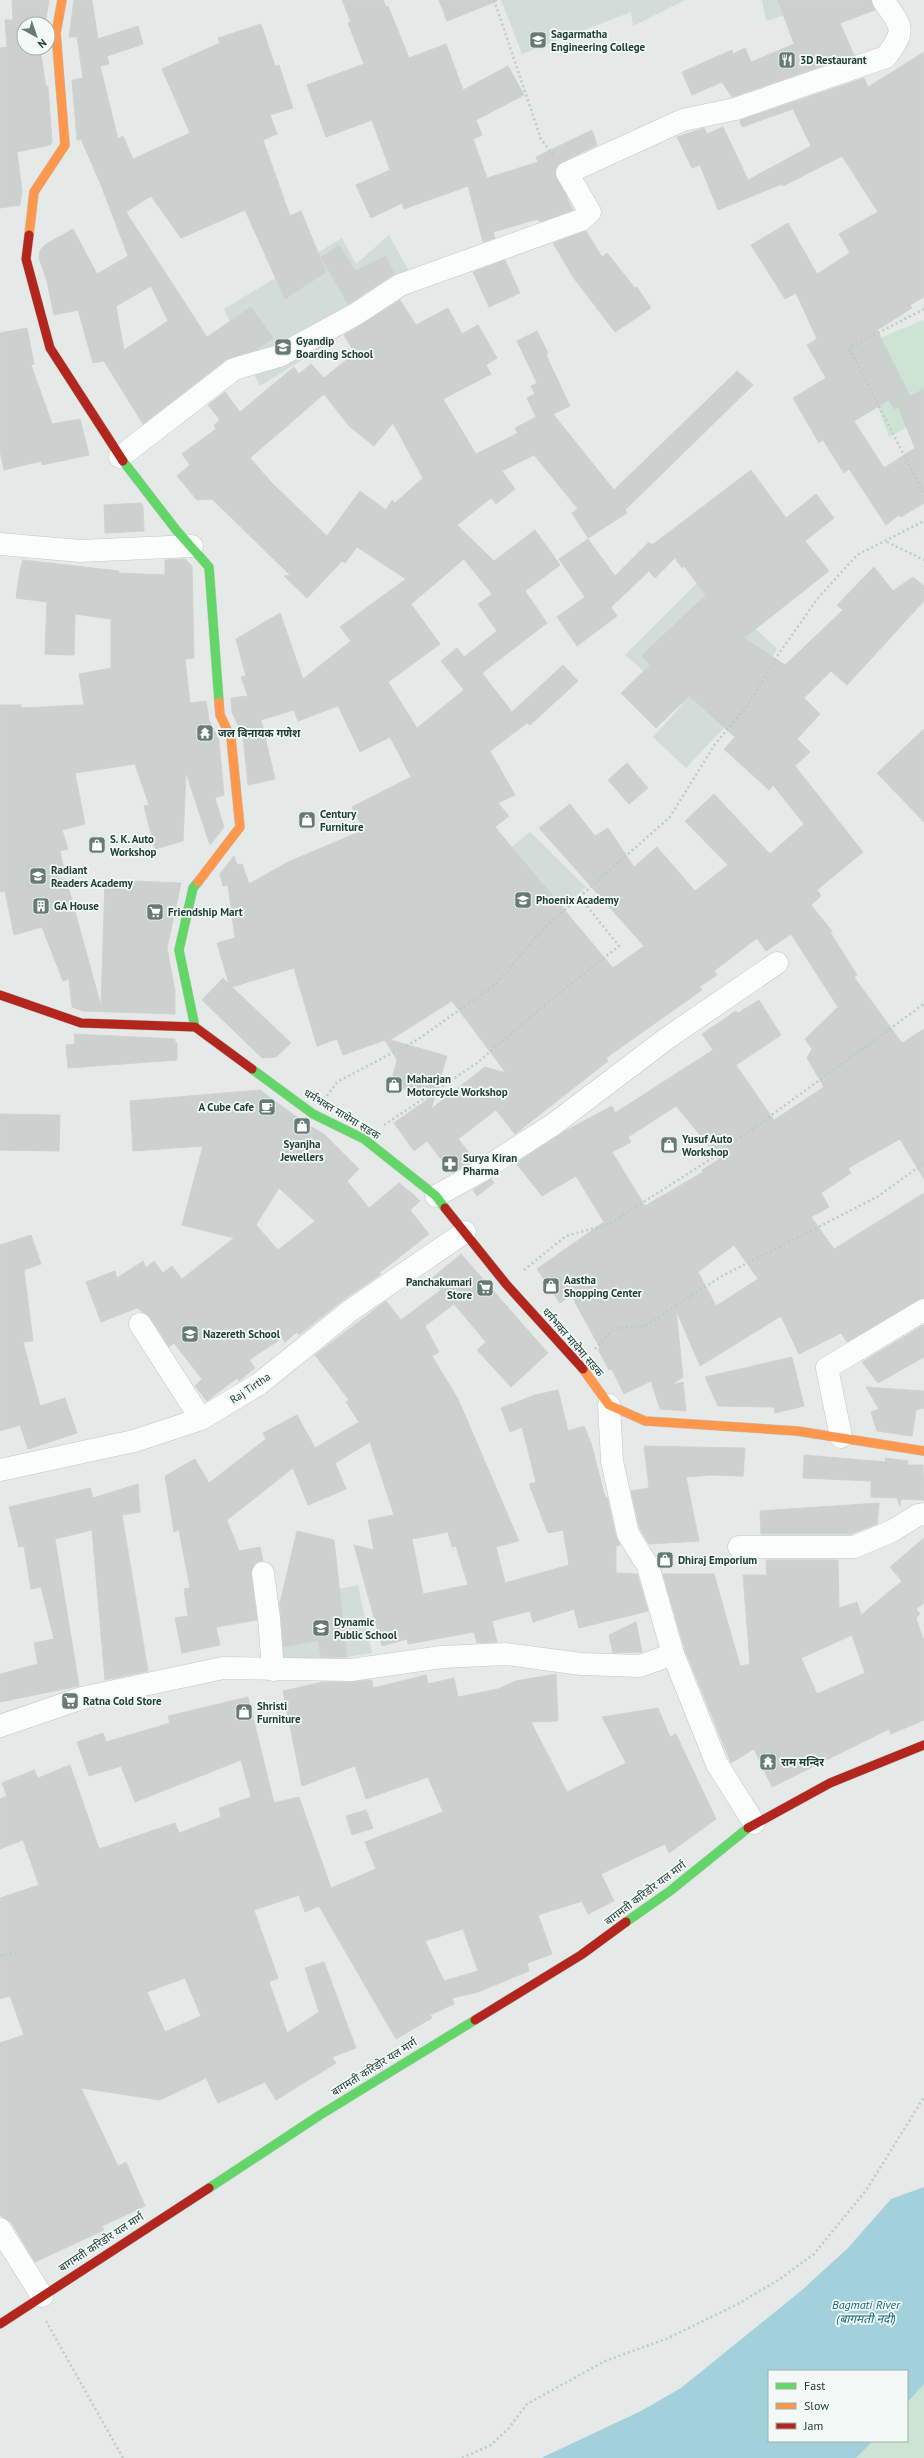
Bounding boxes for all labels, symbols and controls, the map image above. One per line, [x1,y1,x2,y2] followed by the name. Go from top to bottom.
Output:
[16,16,56,56] north arrow
[551,27,646,54] place label: Sagarmatha Engineering College
[528,30,548,50] school or university icon: Sagarmatha Engineering College
[35,36,50,51] text: N
[777,50,797,70] restaurant icon: 3D Restaurant
[800,53,867,67] place label: 3D Restaurant
[296,334,374,361] place label: Gyandip Boarding School
[273,337,293,357] school or university icon: Gyandip Boarding School
[195,723,215,743] temple icon: जल बिनायक गणेश
[218,726,301,740] place label: जल बिनायक गणेश
[320,807,364,834] place label: Century Furniture
[297,810,317,830] shop icon: Century Furniture
[110,832,157,859] place label: S. K. Auto Workshop
[87,835,107,855] shop icon: S. K. Auto Workshop
[51,863,134,890] place label: Radiant Readers Academy
[28,866,48,886] school or university icon: Radiant Readers Academy
[513,890,533,910] school or university icon: Phoenix Academy
[536,893,620,907] place label: Phoenix Academy
[31,896,51,916] building icon: GA House
[54,899,99,913] place label: GA House
[145,902,165,922] supermarket icon: Friendship Mart
[168,905,243,919] place label: Friendship Mart
[407,1072,508,1099] place label: Maharjan Motorcycle Workshop
[384,1075,404,1095] shop icon: Maharjan Motorcycle Workshop
[301,1086,383,1143] street label: धर्मभक्त माथेमा सडक
[257,1097,277,1117] cafe icon: A Cube Cafe
[199,1100,254,1114] place label: A Cube Cafe
[292,1116,312,1136] shop icon: Syanjha Jewellers
[681,1132,732,1159] place label: Yusuf Auto Workshop
[659,1135,679,1155] shop icon: Yusuf Auto Workshop
[279,1137,324,1164] place label: Syanjha Jewellers
[463,1151,517,1178] place label: Surya Kiran Pharma
[440,1154,460,1174] pharmacy icon: Surya Kiran Pharma
[564,1273,642,1300] place label: Aastha Shopping Center
[406,1275,472,1302] place label: Panchakumari Store
[541,1276,561,1296] shop icon: Aastha Shopping Center
[475,1278,495,1298] supermarket icon: Panchakumari Store
[539,1305,607,1380] street label: धर्मभक्त माथेमा सडक
[180,1324,200,1344] school or university icon: Nazereth School
[203,1327,281,1341] place label: Nazereth School
[227,1369,273,1407] street label: Raj Tirtha
[655,1550,675,1570] shop icon: Dhiraj Emporium
[678,1553,757,1567] place label: Dhiraj Emporium
[334,1615,398,1642] place label: Dynamic Public School
[311,1618,331,1638] school or university icon: Dynamic Public School
[60,1691,80,1711] supermarket icon: Ratna Cold Store
[83,1694,162,1708] place label: Ratna Cold Store
[257,1699,301,1726] place label: Shristi Furniture
[234,1702,254,1722] shop icon: Shristi Furniture
[758,1752,778,1772] temple icon: राम मन्दिर
[781,1755,825,1769] place label: राम मन्दिर
[602,1857,689,1928] street label: बागमती करिडोर यल मार्ग
[329,2034,420,2099] street label: बागमती करिडोर यल मार्ग
[56,2209,147,2275] street label: बागमती करिडोर यल मार्ग
[832,2297,901,2326] water label: Bagmati River (बागमती नदी)
[768,2370,908,2442] legend
[804,2378,825,2393] text: Fast
[804,2398,829,2413] text: Slow
[803,2418,823,2433] text: Jam

